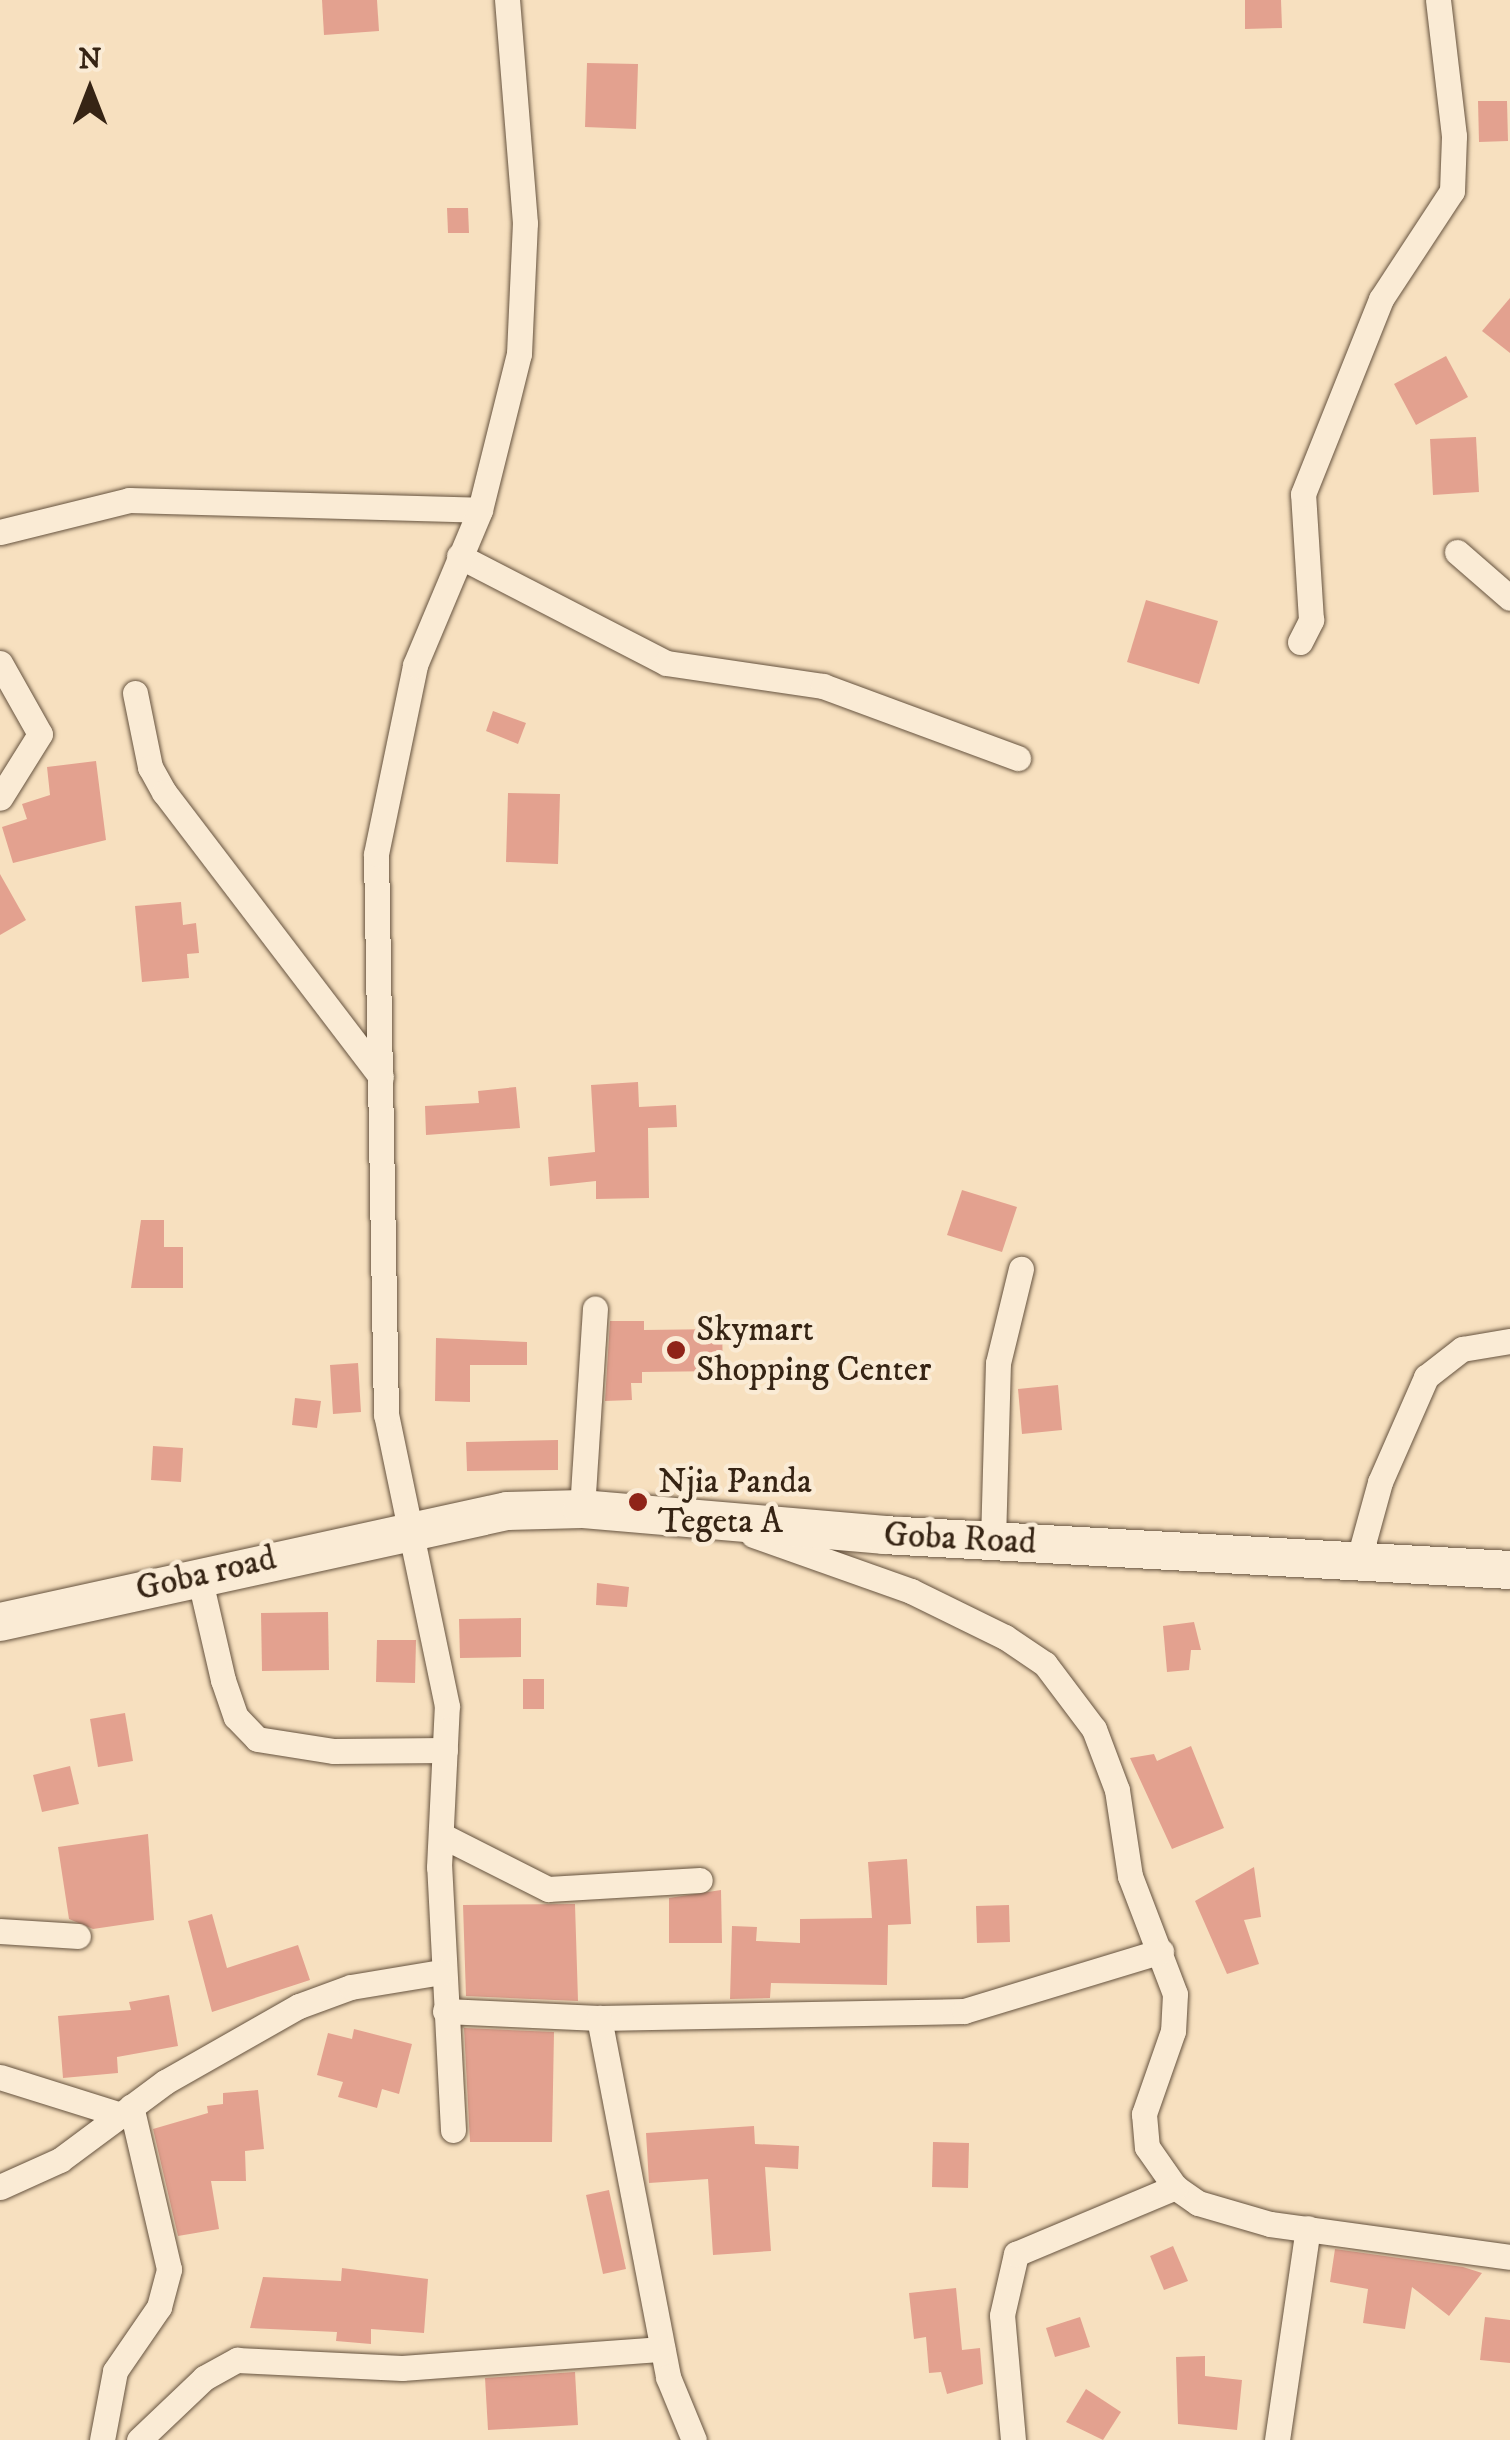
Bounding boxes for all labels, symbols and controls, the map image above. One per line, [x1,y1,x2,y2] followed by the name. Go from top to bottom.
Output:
[40,40,140,140] north arrow
[79,42,101,77] text: N
[696,1309,931,1391] place label: Skymart Shopping Center
[665,1339,687,1361] marker: Skymart Shopping Center
[658,1461,812,1543] place label: Njia Panda Tegeta A
[627,1491,649,1513] marker: Njia Panda Tegeta A
[883,1514,1037,1564] street label: Goba Road
[132,1537,280,1611] street label: Goba road

